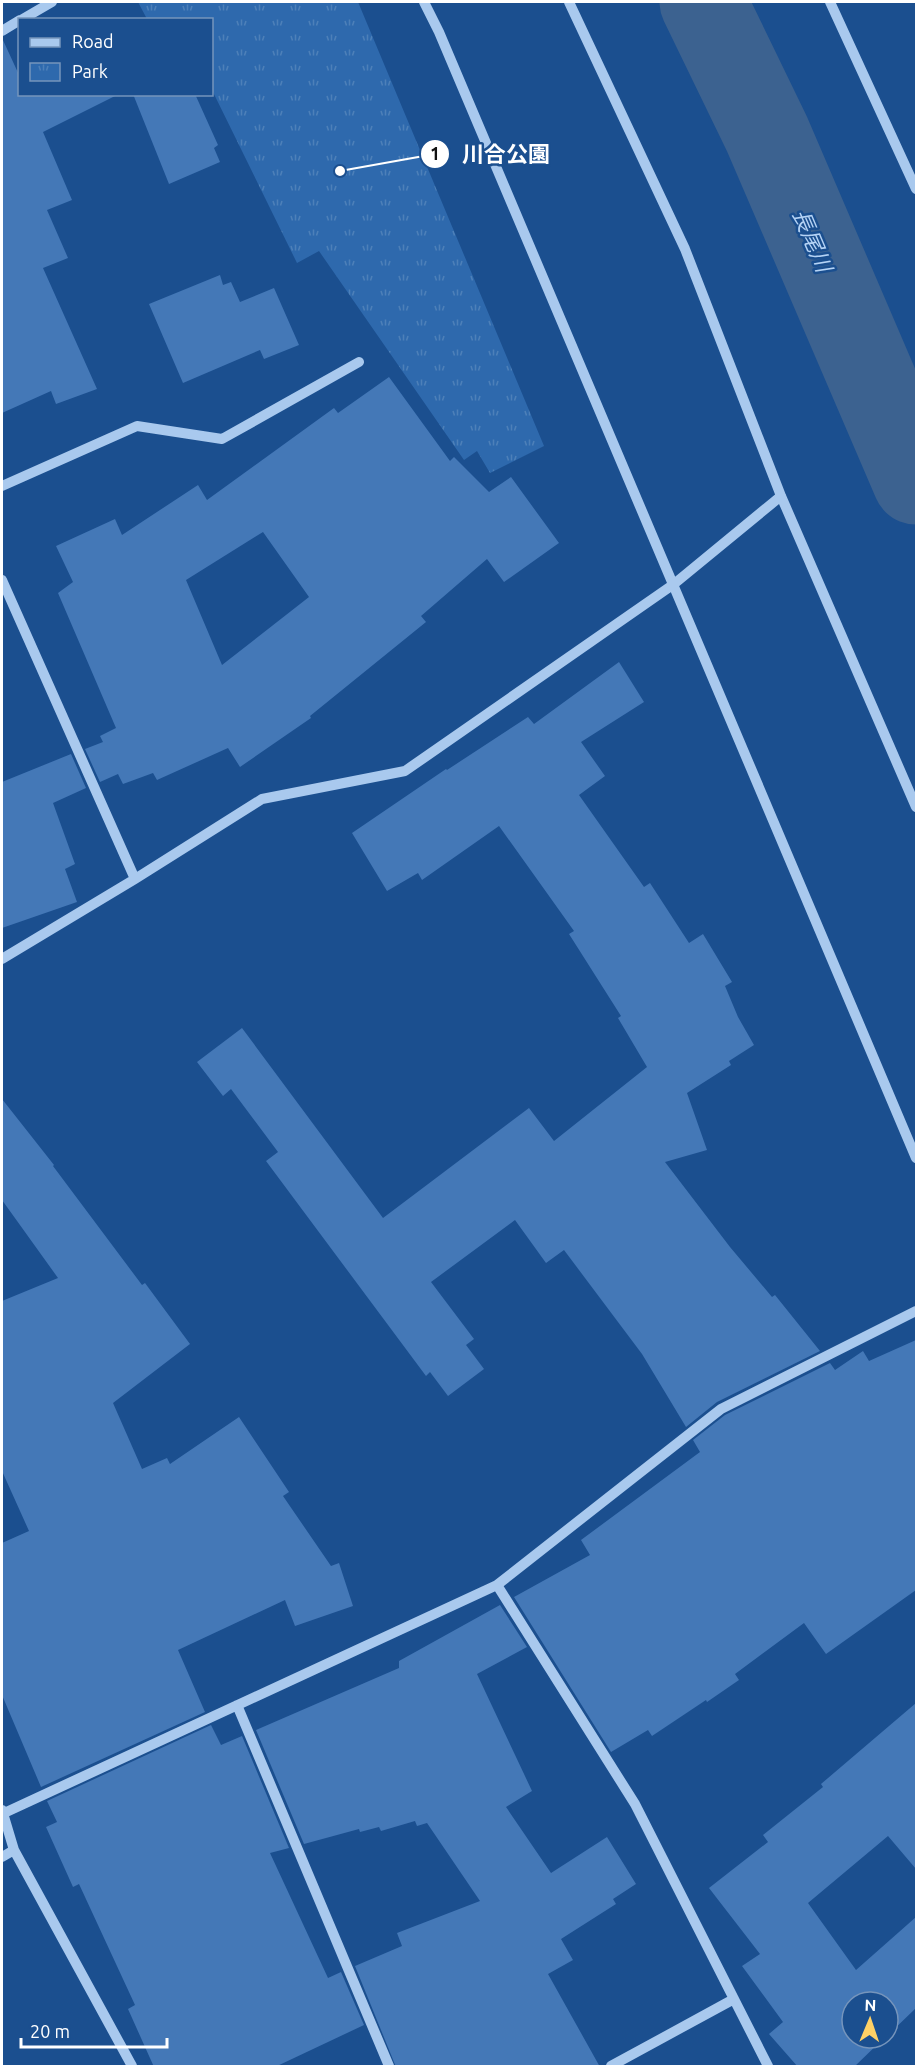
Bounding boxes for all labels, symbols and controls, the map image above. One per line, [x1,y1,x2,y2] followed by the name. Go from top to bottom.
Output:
[18,18,213,96] legend
[72,31,114,51] text: Road
[72,61,108,81] text: Park
[420,134,562,174] callout: 川合公園
[462,141,550,166] text: 川合公園
[430,143,440,163] text: 1
[789,205,838,277] water label: 長尾川
[840,1990,900,2050] north arrow
[864,1996,877,2014] text: N
[21,2011,166,2049] scale bar
[30,2021,70,2041] text: 20 m

